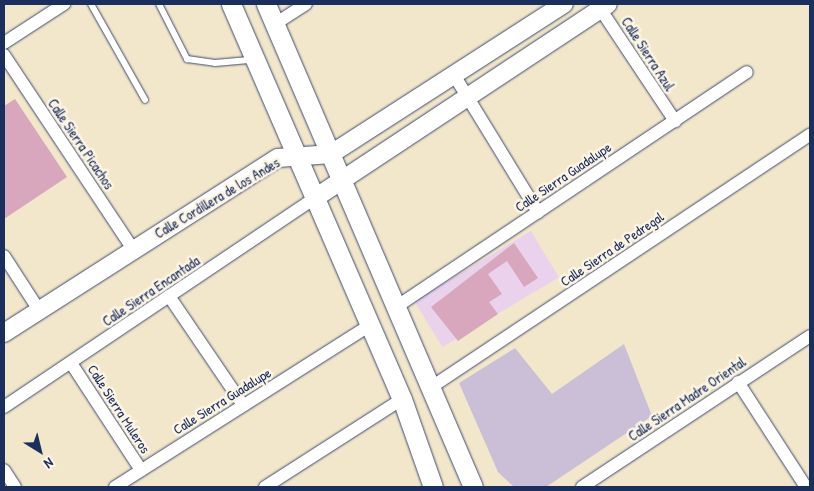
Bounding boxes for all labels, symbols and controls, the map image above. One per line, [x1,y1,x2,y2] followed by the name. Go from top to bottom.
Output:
[618,14,678,94] street label: Calle Sierra Azul
[44,95,118,193] street label: Calle Sierra Picachos
[512,139,614,215] street label: Calle Sierra Guadalupe
[151,154,283,242] street label: Calle Cordillera de los Andes
[557,208,667,290] street label: Calle Sierra de Pedregal
[99,252,203,330] street label: Calle Sierra Encantada
[625,353,749,445] street label: Calle Sierra Madre Oriental
[84,362,154,456] street label: Calle Sierra Muleros
[170,364,274,438] street label: Calle Sierra Guadalupe
[15,426,65,476] north arrow
[41,454,58,473] text: N

